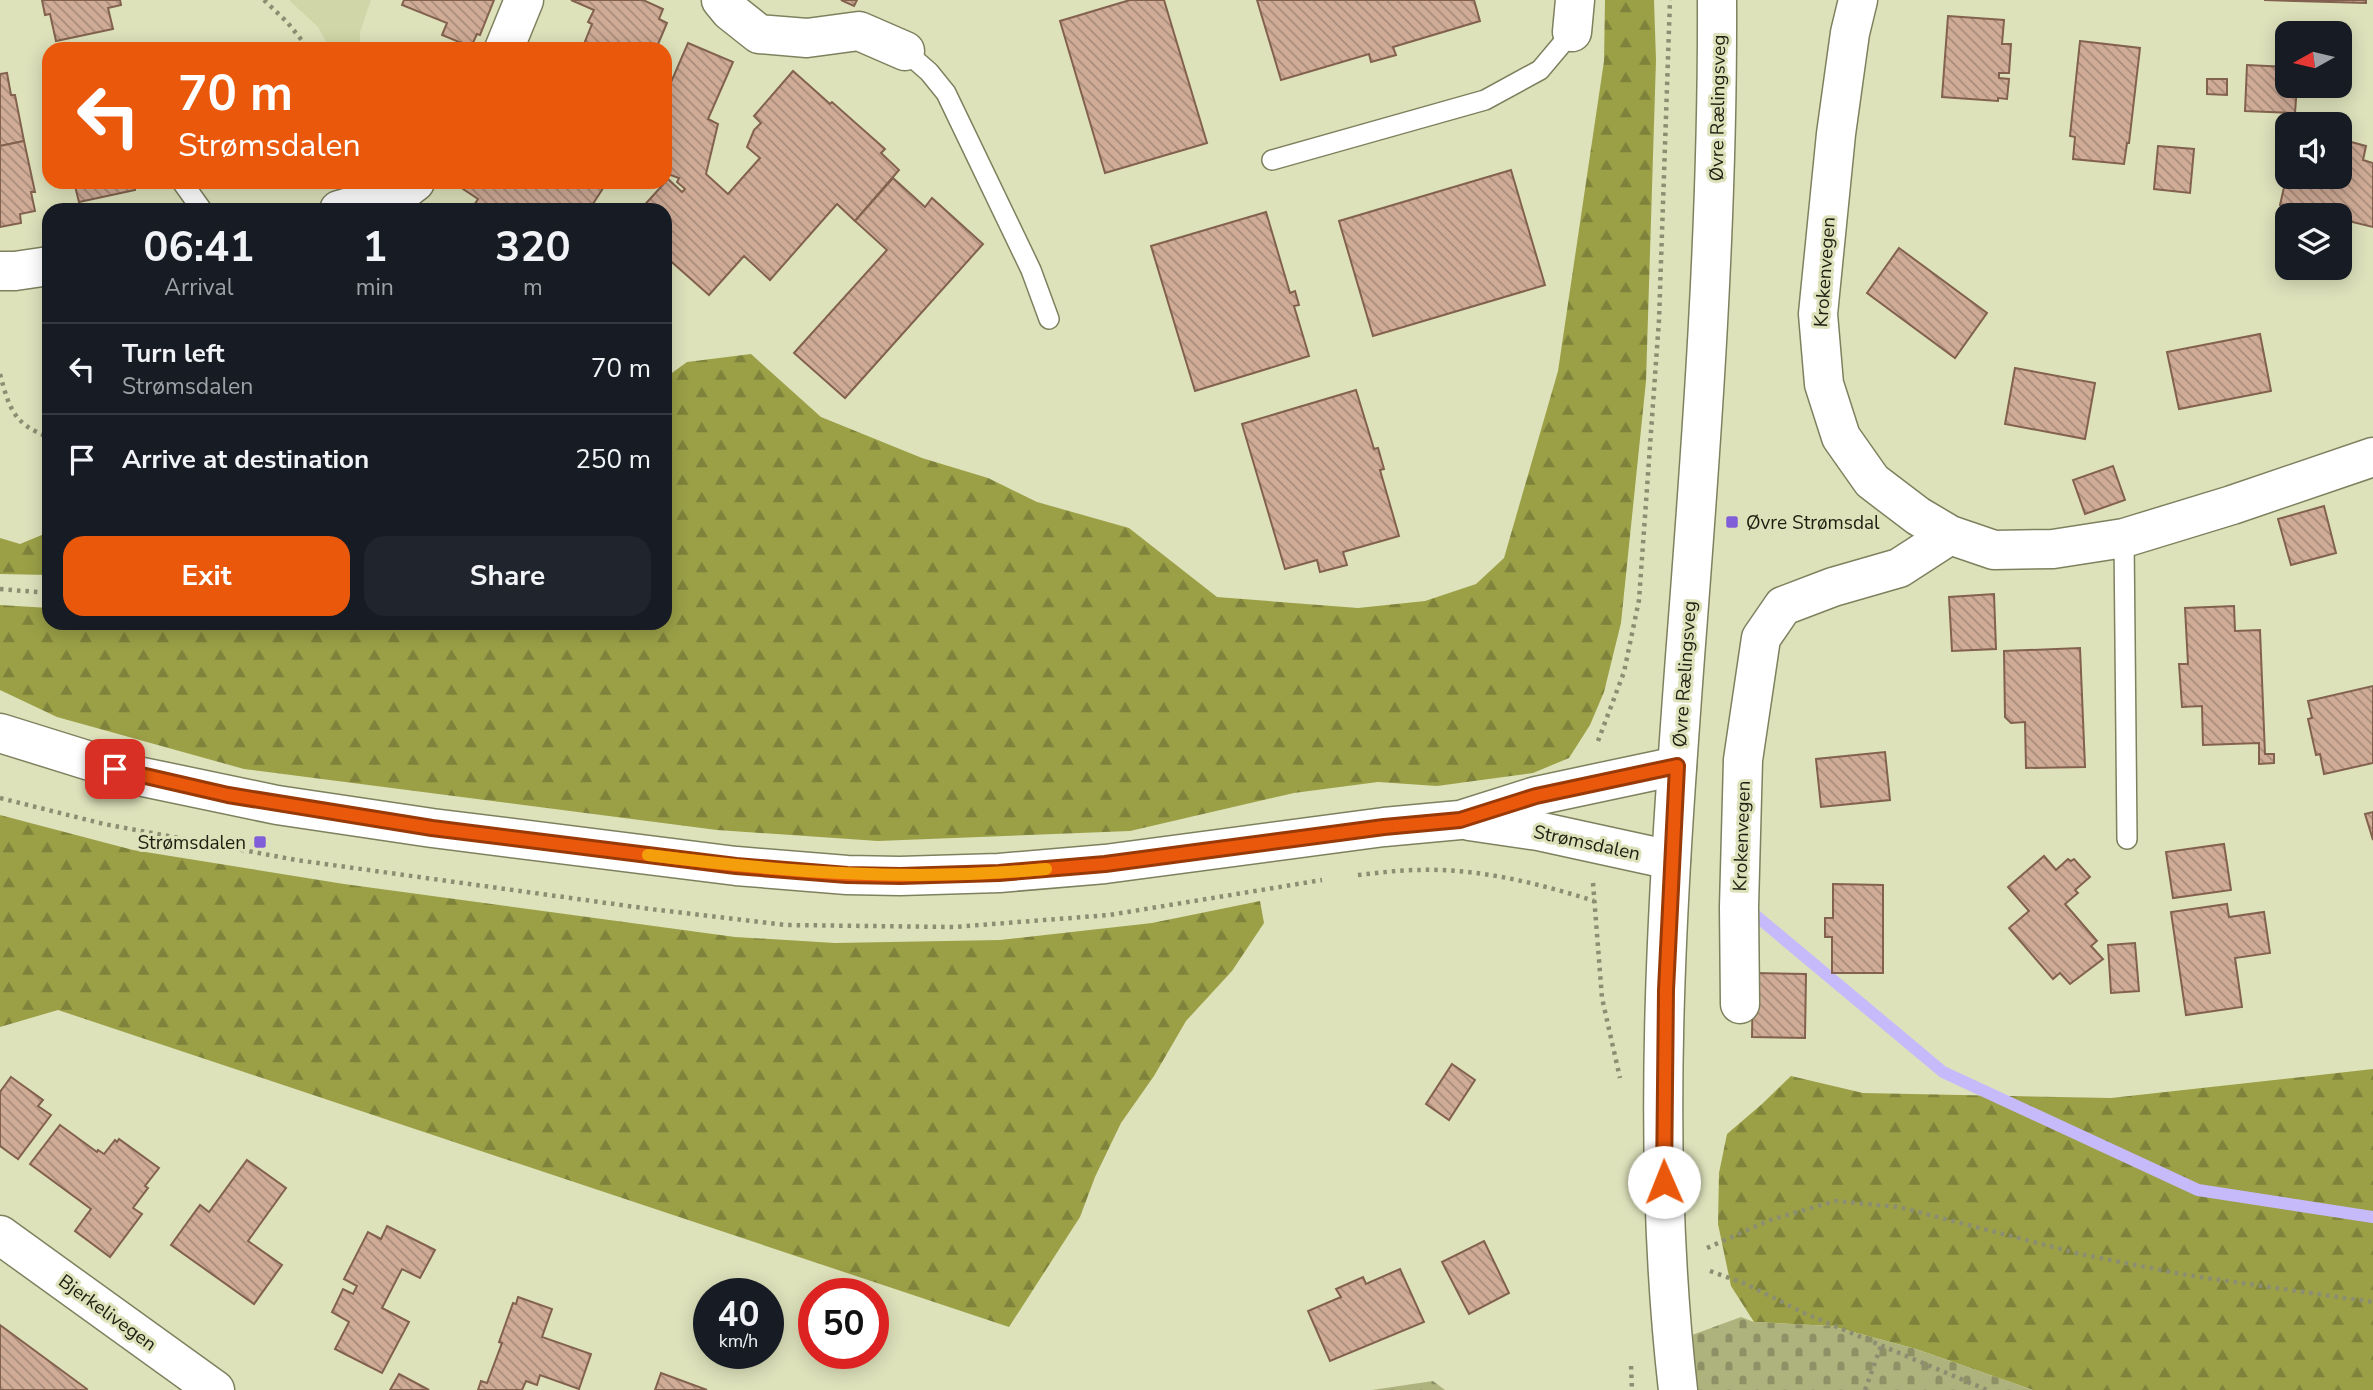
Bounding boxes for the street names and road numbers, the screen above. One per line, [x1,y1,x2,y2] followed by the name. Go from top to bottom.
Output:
[1704,34,1732,182] street label: Øvre Rælingsveg
[1808,216,1842,328] street label: Krokenvegen
[1667,600,1703,748] street label: Øvre Rælingsveg
[1727,780,1757,892] street label: Krokenvegen
[1531,819,1643,867] street label: Strømsdalen
[53,1268,162,1357] street label: Bjerkelivegen

